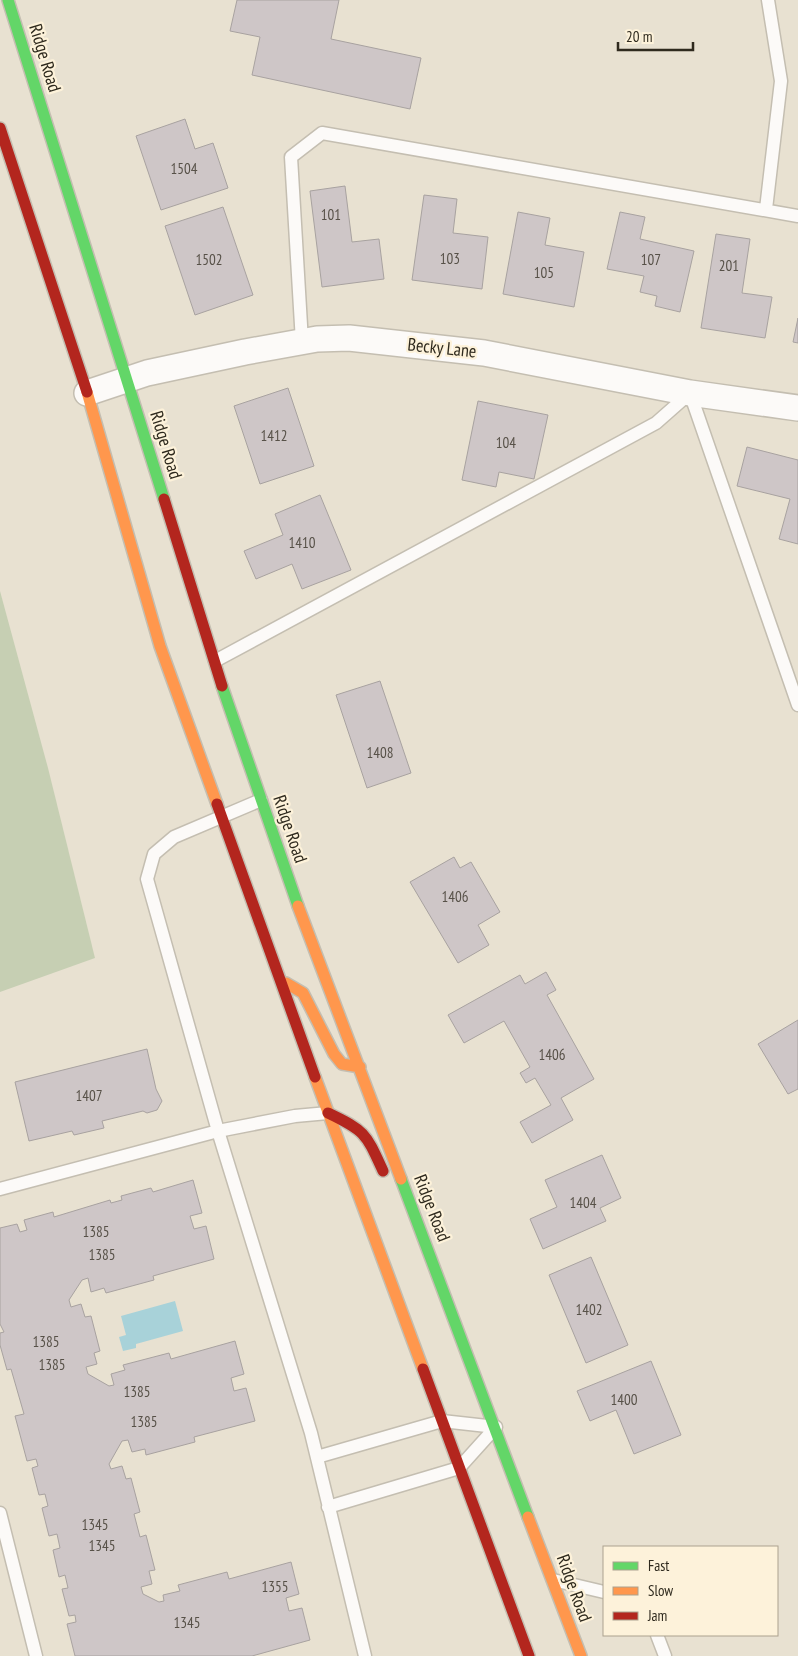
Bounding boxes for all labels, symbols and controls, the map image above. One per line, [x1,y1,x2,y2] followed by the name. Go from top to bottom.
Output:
[618,20,693,52] scale bar
[24,21,67,95] street label: Ridge Road
[626,27,652,46] text: 20 m
[170,159,198,178] house number: 1504
[321,205,341,224] house number: 101
[440,249,460,268] house number: 103
[195,250,223,269] house number: 1502
[641,250,661,269] house number: 107
[719,256,739,275] house number: 201
[534,263,554,282] house number: 105
[407,332,478,363] street label: Becky Lane
[145,408,188,482] street label: Ridge Road
[260,426,288,445] house number: 1412
[496,433,516,452] house number: 104
[288,533,316,552] house number: 1410
[366,743,394,762] house number: 1408
[268,792,313,866] street label: Ridge Road
[441,887,469,906] house number: 1406
[538,1045,566,1064] house number: 1406
[75,1086,103,1105] house number: 1407
[409,1171,456,1245] street label: Ridge Road
[569,1193,597,1212] house number: 1404
[82,1222,110,1241] house number: 1385
[88,1245,116,1264] house number: 1385
[575,1300,603,1319] house number: 1402
[32,1332,60,1351] house number: 1385
[38,1355,66,1374] house number: 1385
[123,1382,151,1401] house number: 1385
[610,1390,638,1409] house number: 1400
[130,1412,158,1431] house number: 1385
[81,1515,109,1534] house number: 1345
[88,1536,116,1555] house number: 1345
[603,1546,778,1636] legend
[552,1551,597,1625] street label: Ridge Road
[648,1556,669,1575] text: Fast
[261,1577,289,1596] house number: 1355
[648,1581,673,1600] text: Slow
[647,1606,667,1625] text: Jam
[173,1613,201,1632] house number: 1345

